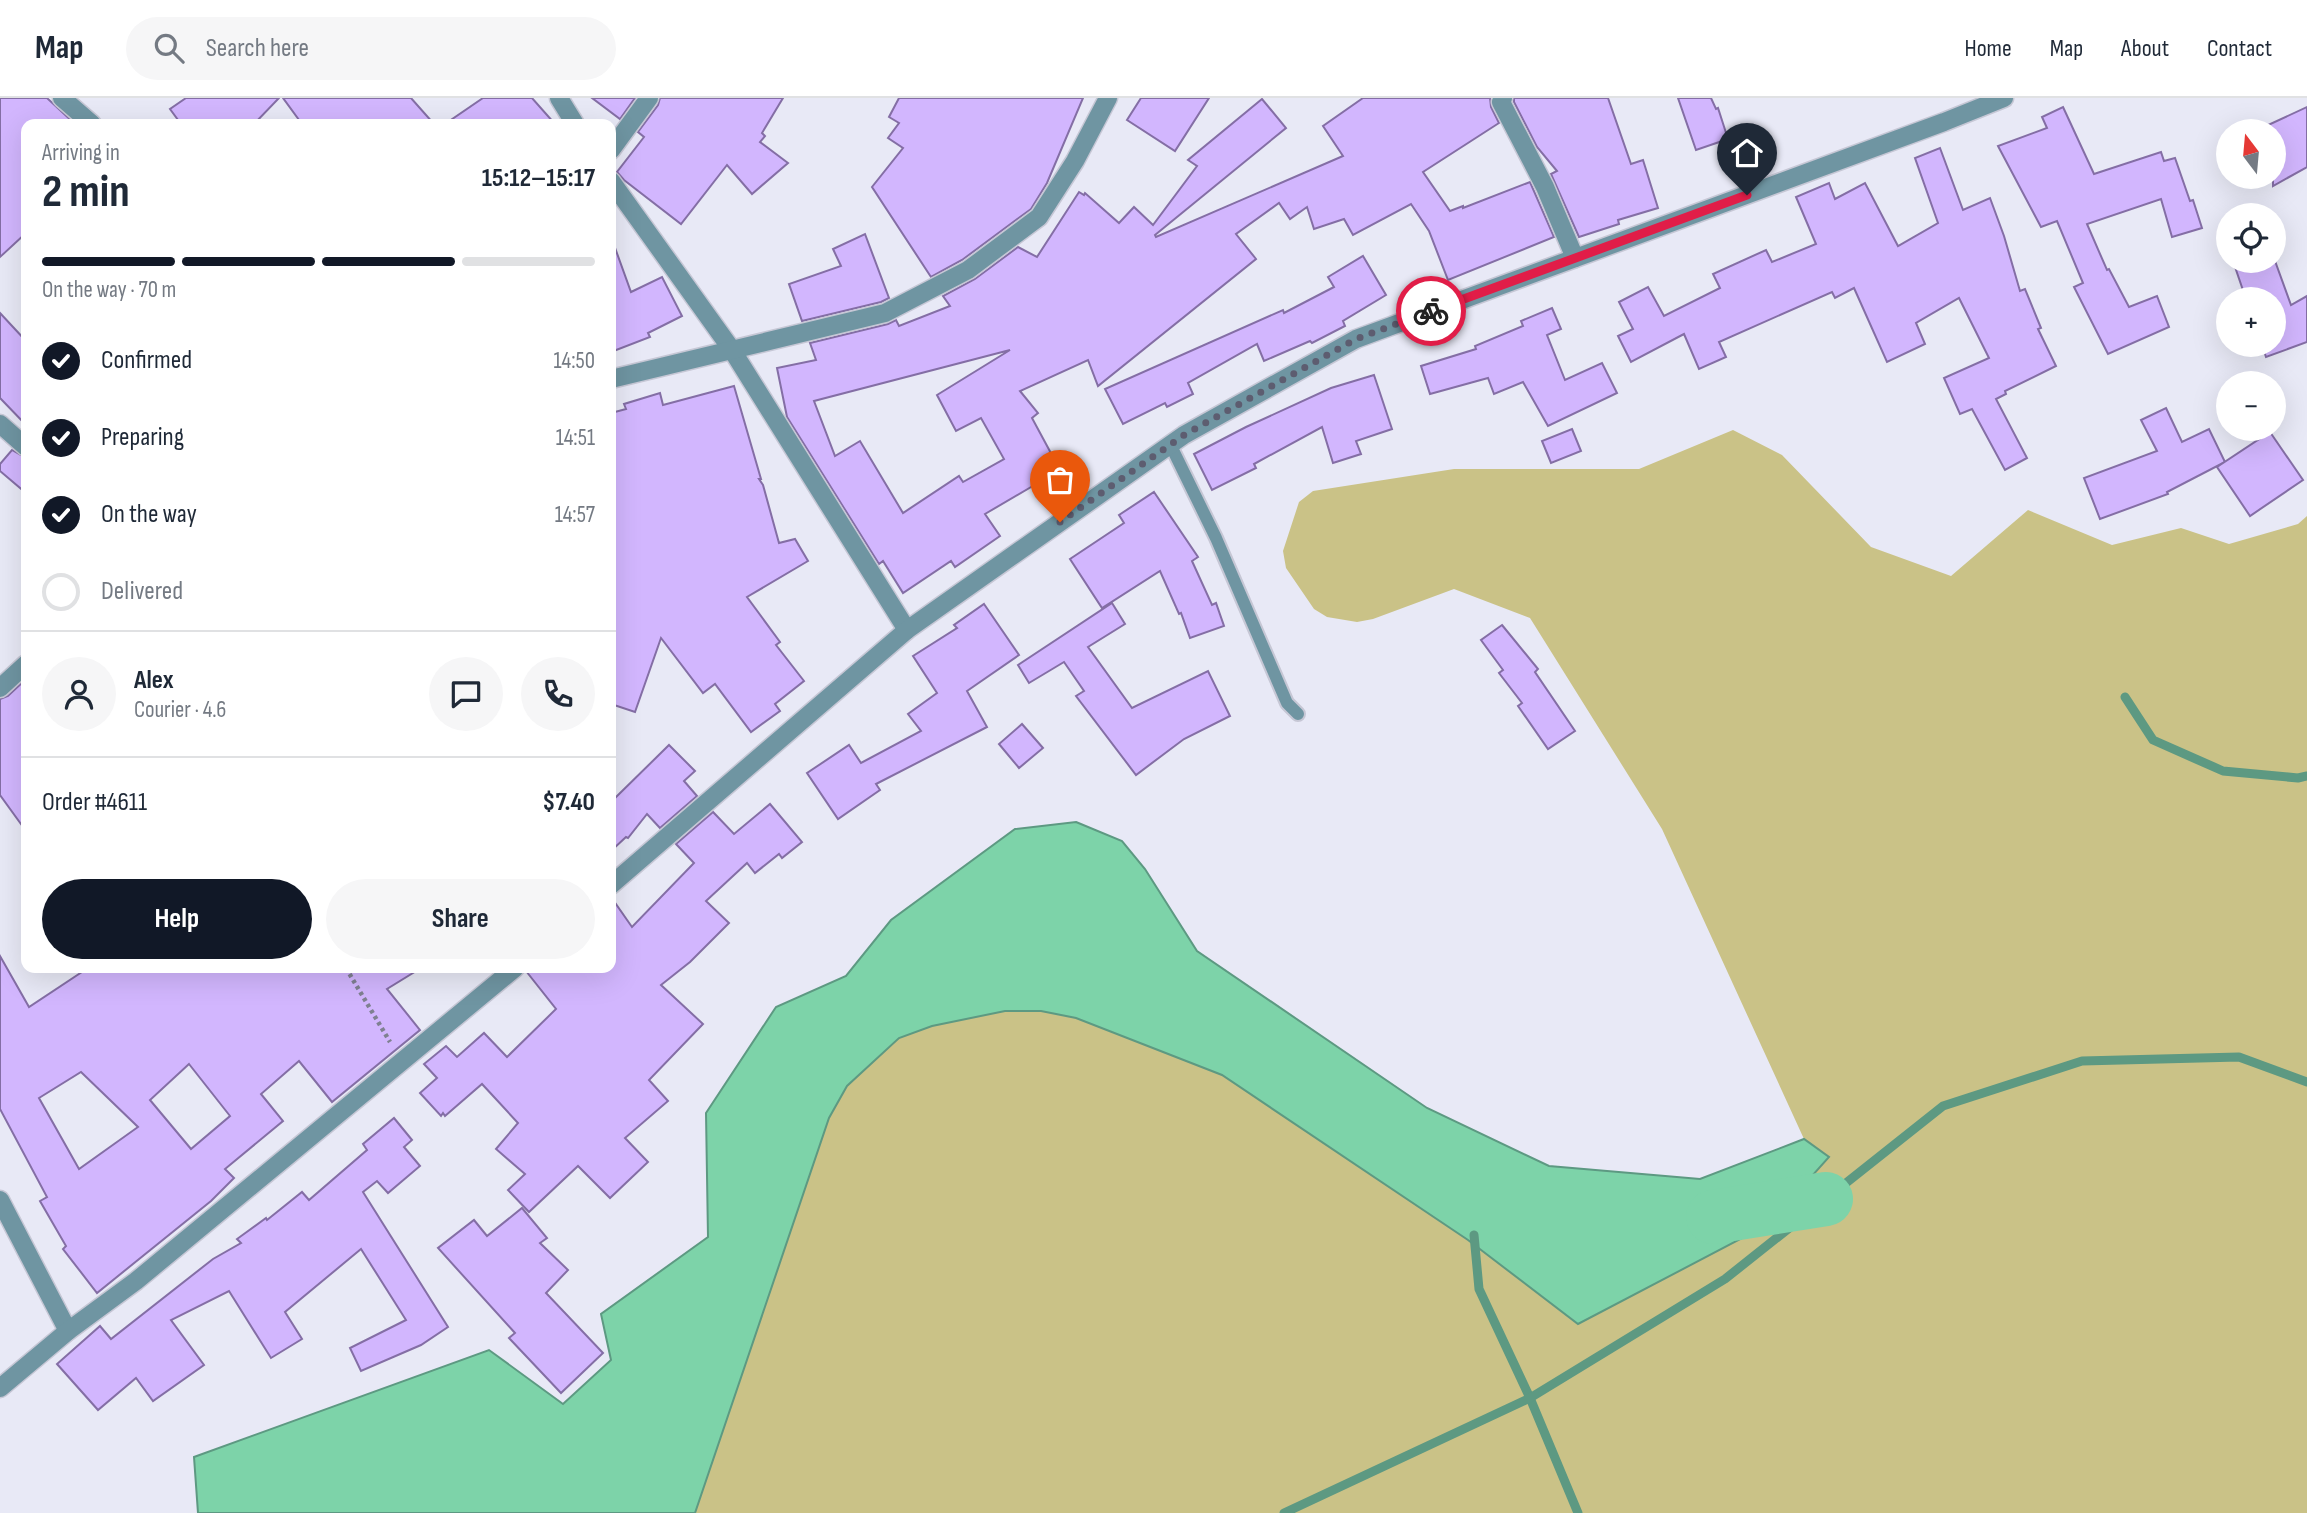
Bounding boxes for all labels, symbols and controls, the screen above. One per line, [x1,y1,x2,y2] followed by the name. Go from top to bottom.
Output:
[126,17,616,80] search box
[35,28,84,68] text: Map
[150,29,188,67] icon: search
[206,33,309,64] text: Search here
[1964,34,2012,63] text: Home
[2050,34,2083,63] text: Map
[2121,34,2169,63] text: About
[2207,34,2272,63] text: Contact
[2216,119,2286,189] north arrow
[2216,119,2286,441] map controls
[1717,123,1777,195] pin
[1728,134,1766,172] icon: home
[42,139,120,167] text: Arriving in
[482,163,595,194] text: 15:12–15:17
[42,165,130,220] text: 2 min
[2216,203,2286,273] button: locate
[42,276,176,304] text: On the way · 70 m
[1396,276,1466,346] courier
[2216,287,2286,357] button: +
[1412,292,1450,330] icon: bike
[42,342,80,380] icon: check
[101,345,192,376] text: Confirmed
[554,347,595,375] text: 14:50
[2216,371,2286,441] button: −
[42,419,80,457] icon: check
[101,422,184,453] text: Preparing
[556,424,595,452] text: 14:51
[1030,450,1090,522] pin
[1041,461,1079,499] icon: bag
[42,496,80,534] icon: check
[101,499,197,530] text: On the way
[555,501,595,529] text: 14:57
[101,576,183,607] text: Delivered
[42,657,116,731] button: person
[429,657,503,731] button: chat
[521,657,595,731] button: phone
[134,665,174,696] text: Alex
[134,696,226,724] text: Courier · 4.6
[42,787,147,818] text: Order #4611
[542,787,595,818] text: $7.40
[42,879,312,959] button: Help
[326,879,595,959] button: Share

